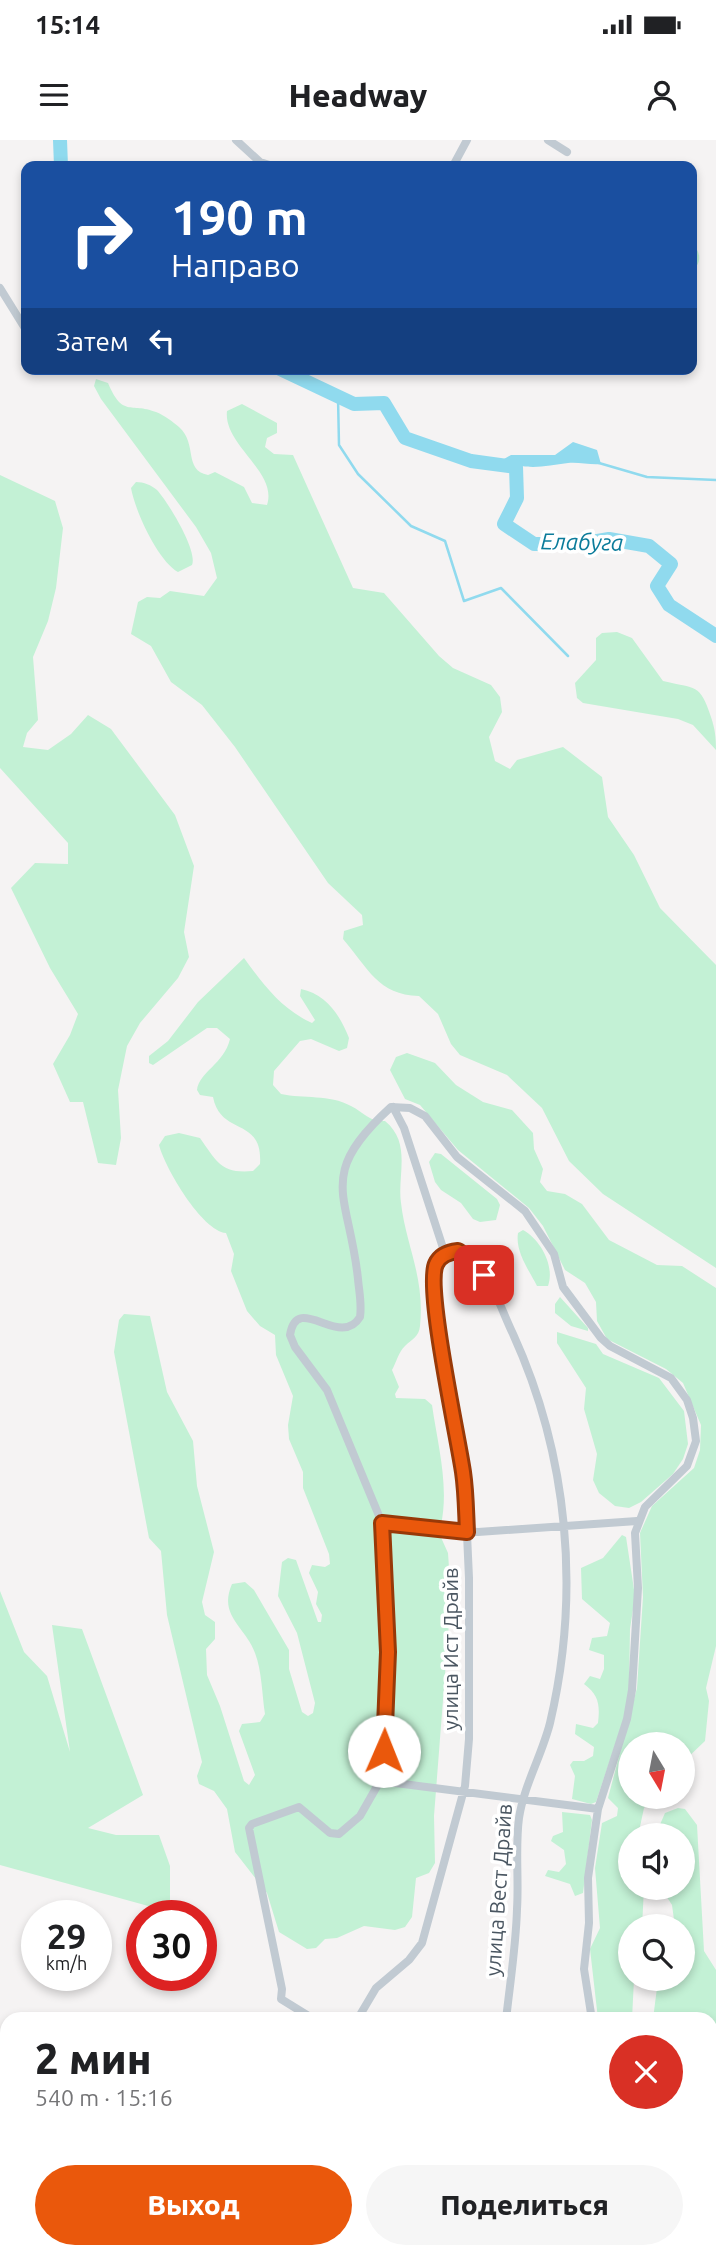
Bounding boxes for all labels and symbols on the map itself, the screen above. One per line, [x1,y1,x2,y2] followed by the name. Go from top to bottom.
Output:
[540,528,624,555] water label: Елабуга
[454,1245,514,1305] pin
[438,1567,462,1731] street label: улица Ист Драйв
[347,1714,421,1788] position arrow
[618,1732,695,1810] north arrow
[480,1803,516,1977] street label: улица Вест Драйв
[126,1900,217,1991] speed limit sign: 30

